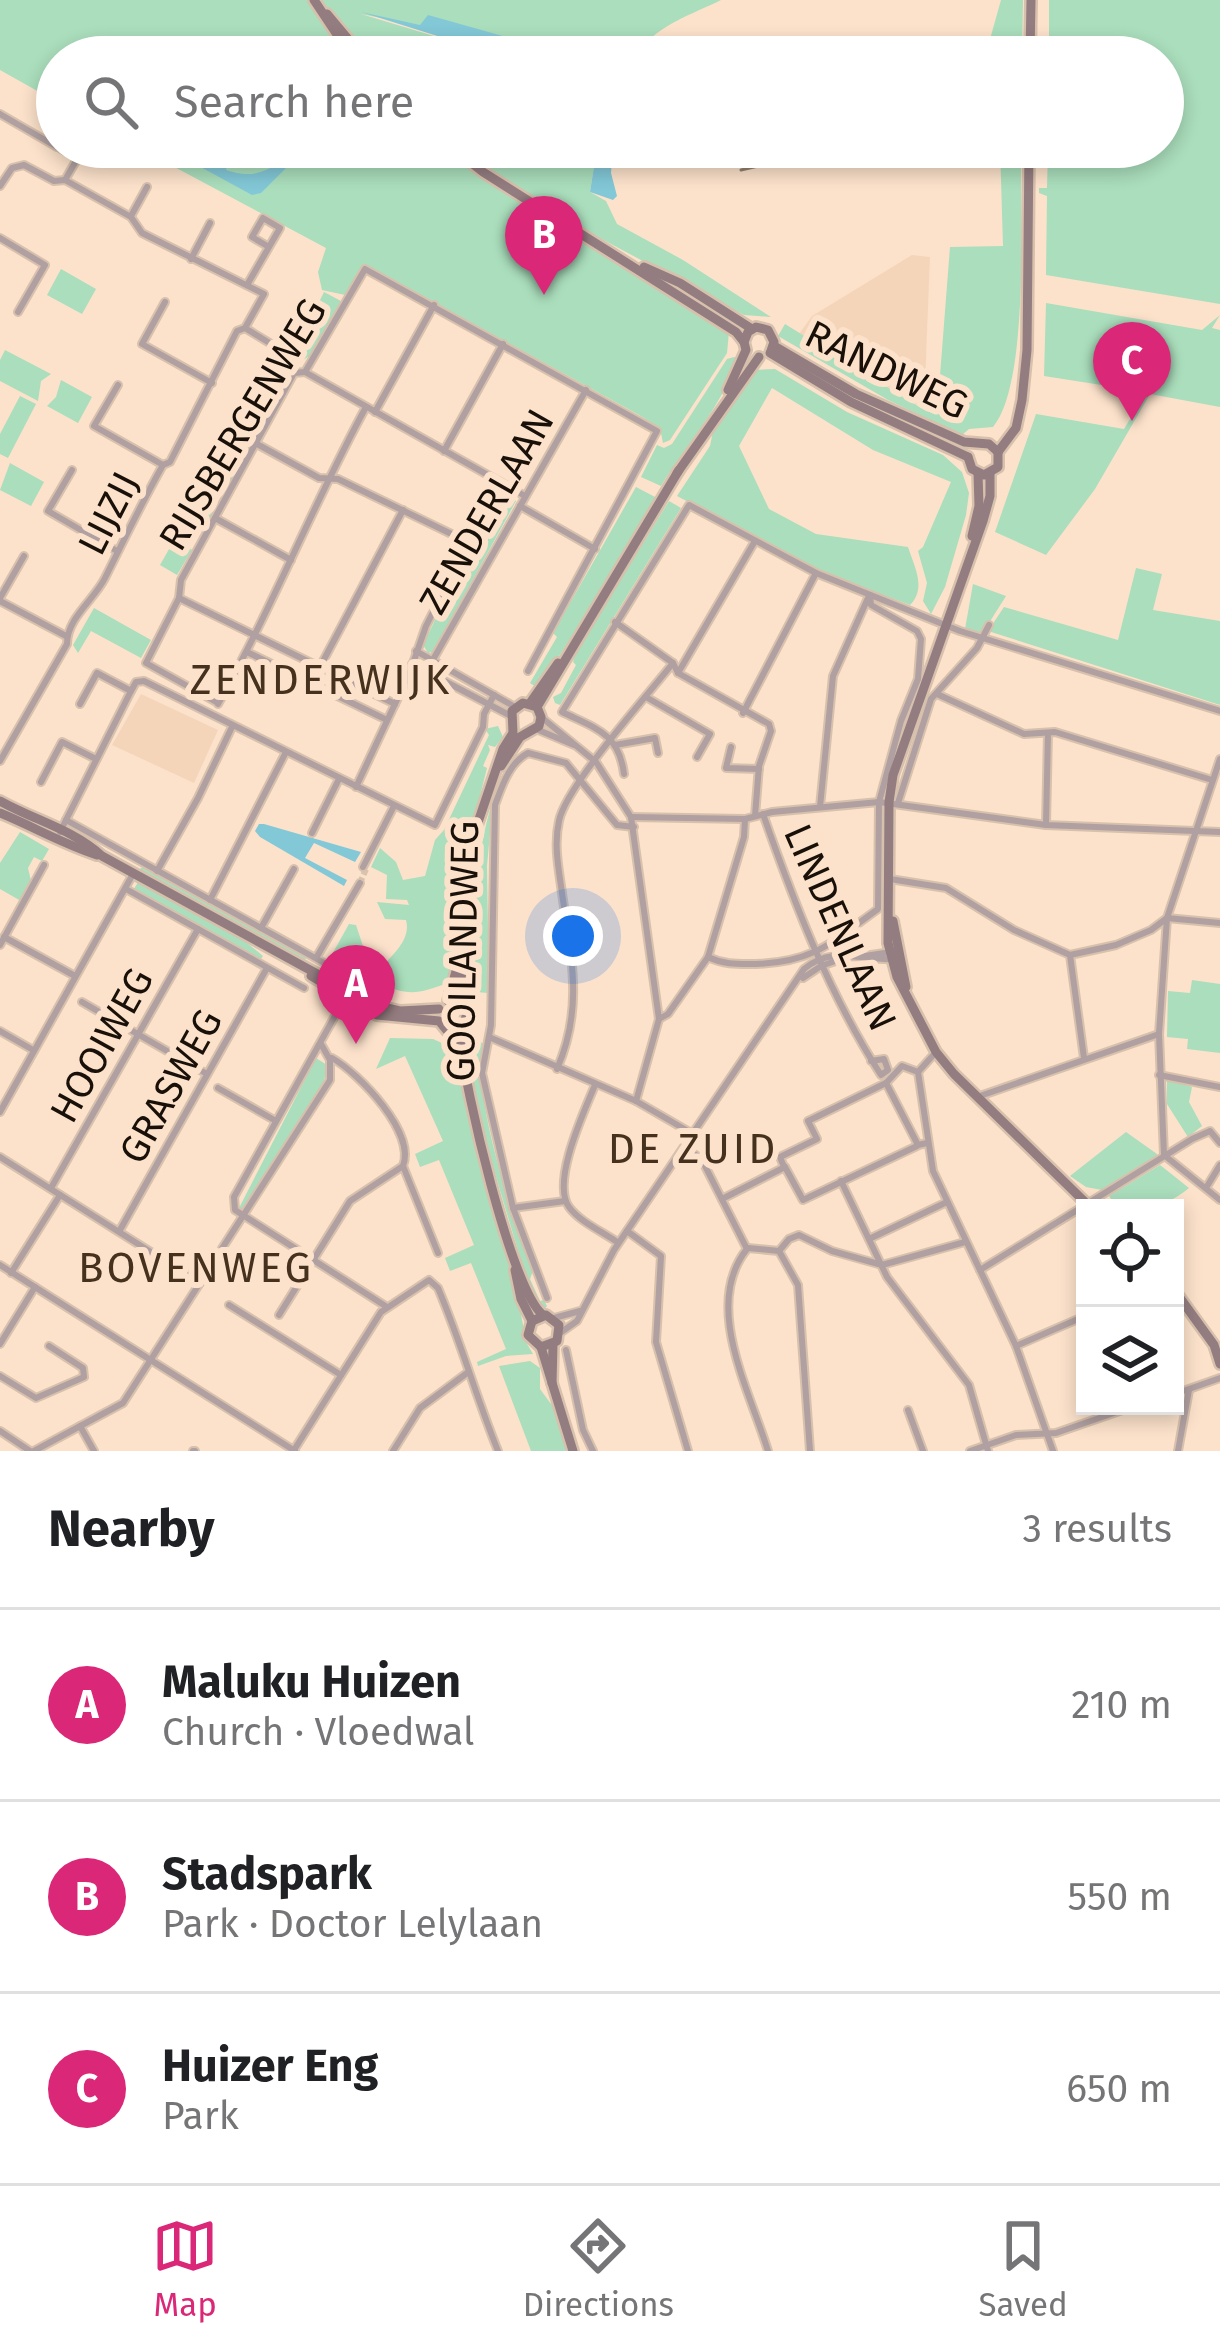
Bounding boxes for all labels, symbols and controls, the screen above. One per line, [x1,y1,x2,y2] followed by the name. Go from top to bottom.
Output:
[36,36,1184,168] search box
[78,69,144,135] icon: search
[174,75,414,129] text: Search here
[505,196,583,295] pin: B
[150,290,336,559] street label: RIJSBERGENWEG
[798,311,975,429] street label: RANDWEG
[1093,322,1171,421] pin: C
[410,401,564,622] street label: ZENDERLAAN
[69,464,149,562] street label: LIJZIJ
[190,655,452,705] district label: ZENDERWIJK
[774,817,906,1038] street label: LINDENLAAN
[438,820,488,1082] street label: GOOILANDWEG
[543,906,603,966] your location
[317,945,395,1044] pin: A
[41,960,163,1131] street label: HOOIWEG
[110,1002,232,1171] street label: GRASWEG
[608,1124,778,1174] district label: DE ZUID
[1076,1199,1184,1415] map controls
[1076,1199,1184,1307] button: locate
[78,1243,314,1293] district label: BOVENWEG
[1076,1307,1184,1415] button: layers
[48,1498,214,1560] text: Nearby
[1022,1506,1172,1552] text: 3 results
[162,1655,461,1709] text: Maluku Huizen
[75,1682,99,1728] text: A
[1071,1682,1172,1728] text: 210 m
[162,1709,474,1755] text: Church · Vloedwal
[162,1847,372,1901] text: Stadspark
[75,1874,99,1920] text: B
[1068,1874,1172,1920] text: 550 m
[162,1901,543,1947] text: Park · Doctor Lelylaan
[162,2039,378,2093] text: Huizer Eng
[76,2066,98,2112] text: C
[1066,2066,1172,2112] text: 650 m
[162,2093,239,2139] text: Park
[152,2213,218,2325] tab: Map
[523,2213,674,2325] tab: Directions
[978,2213,1068,2325] tab: Saved

